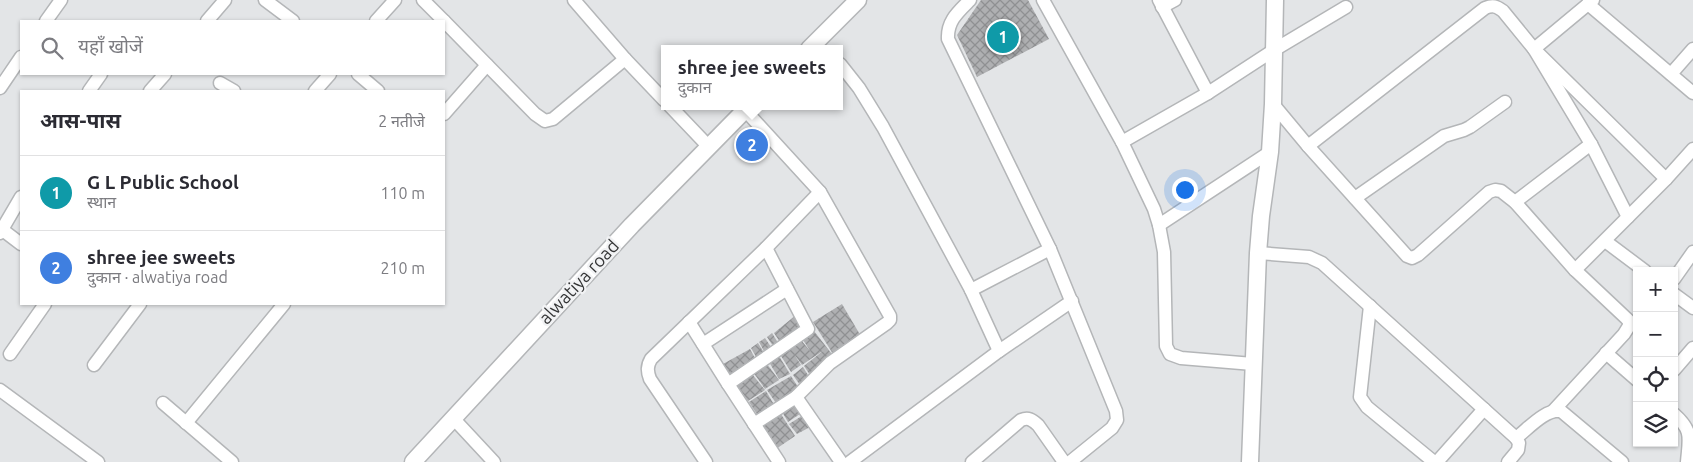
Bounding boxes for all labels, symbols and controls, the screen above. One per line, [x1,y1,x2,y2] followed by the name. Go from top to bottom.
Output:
[987,18,1019,56] pin: 1
[20,20,445,75] search box
[38,34,66,62] icon: search
[78,35,143,57] text: यहाँ खोजें
[661,45,843,110] popup
[678,56,826,78] text: shree jee sweets
[678,78,712,96] text: दुकान
[40,108,121,132] text: आस-पास
[378,112,425,130] text: 2 नतीजे
[736,126,768,164] pin: 2
[87,171,239,193] text: G L Public School
[1172,177,1198,203] your location
[51,184,61,202] text: 1
[380,184,425,202] text: 110 m
[87,193,116,211] text: स्थान
[534,235,622,328] street label: alwatiya road
[87,246,236,268] text: shree jee sweets
[51,259,61,277] text: 2
[380,259,425,277] text: 210 m
[1633,267,1678,447] map controls
[1633,267,1678,312] button: +
[87,268,228,286] text: दुकान · alwatiya road
[1633,312,1678,357] button: −
[1633,357,1678,402] button: locate
[1633,402,1678,447] button: layers

